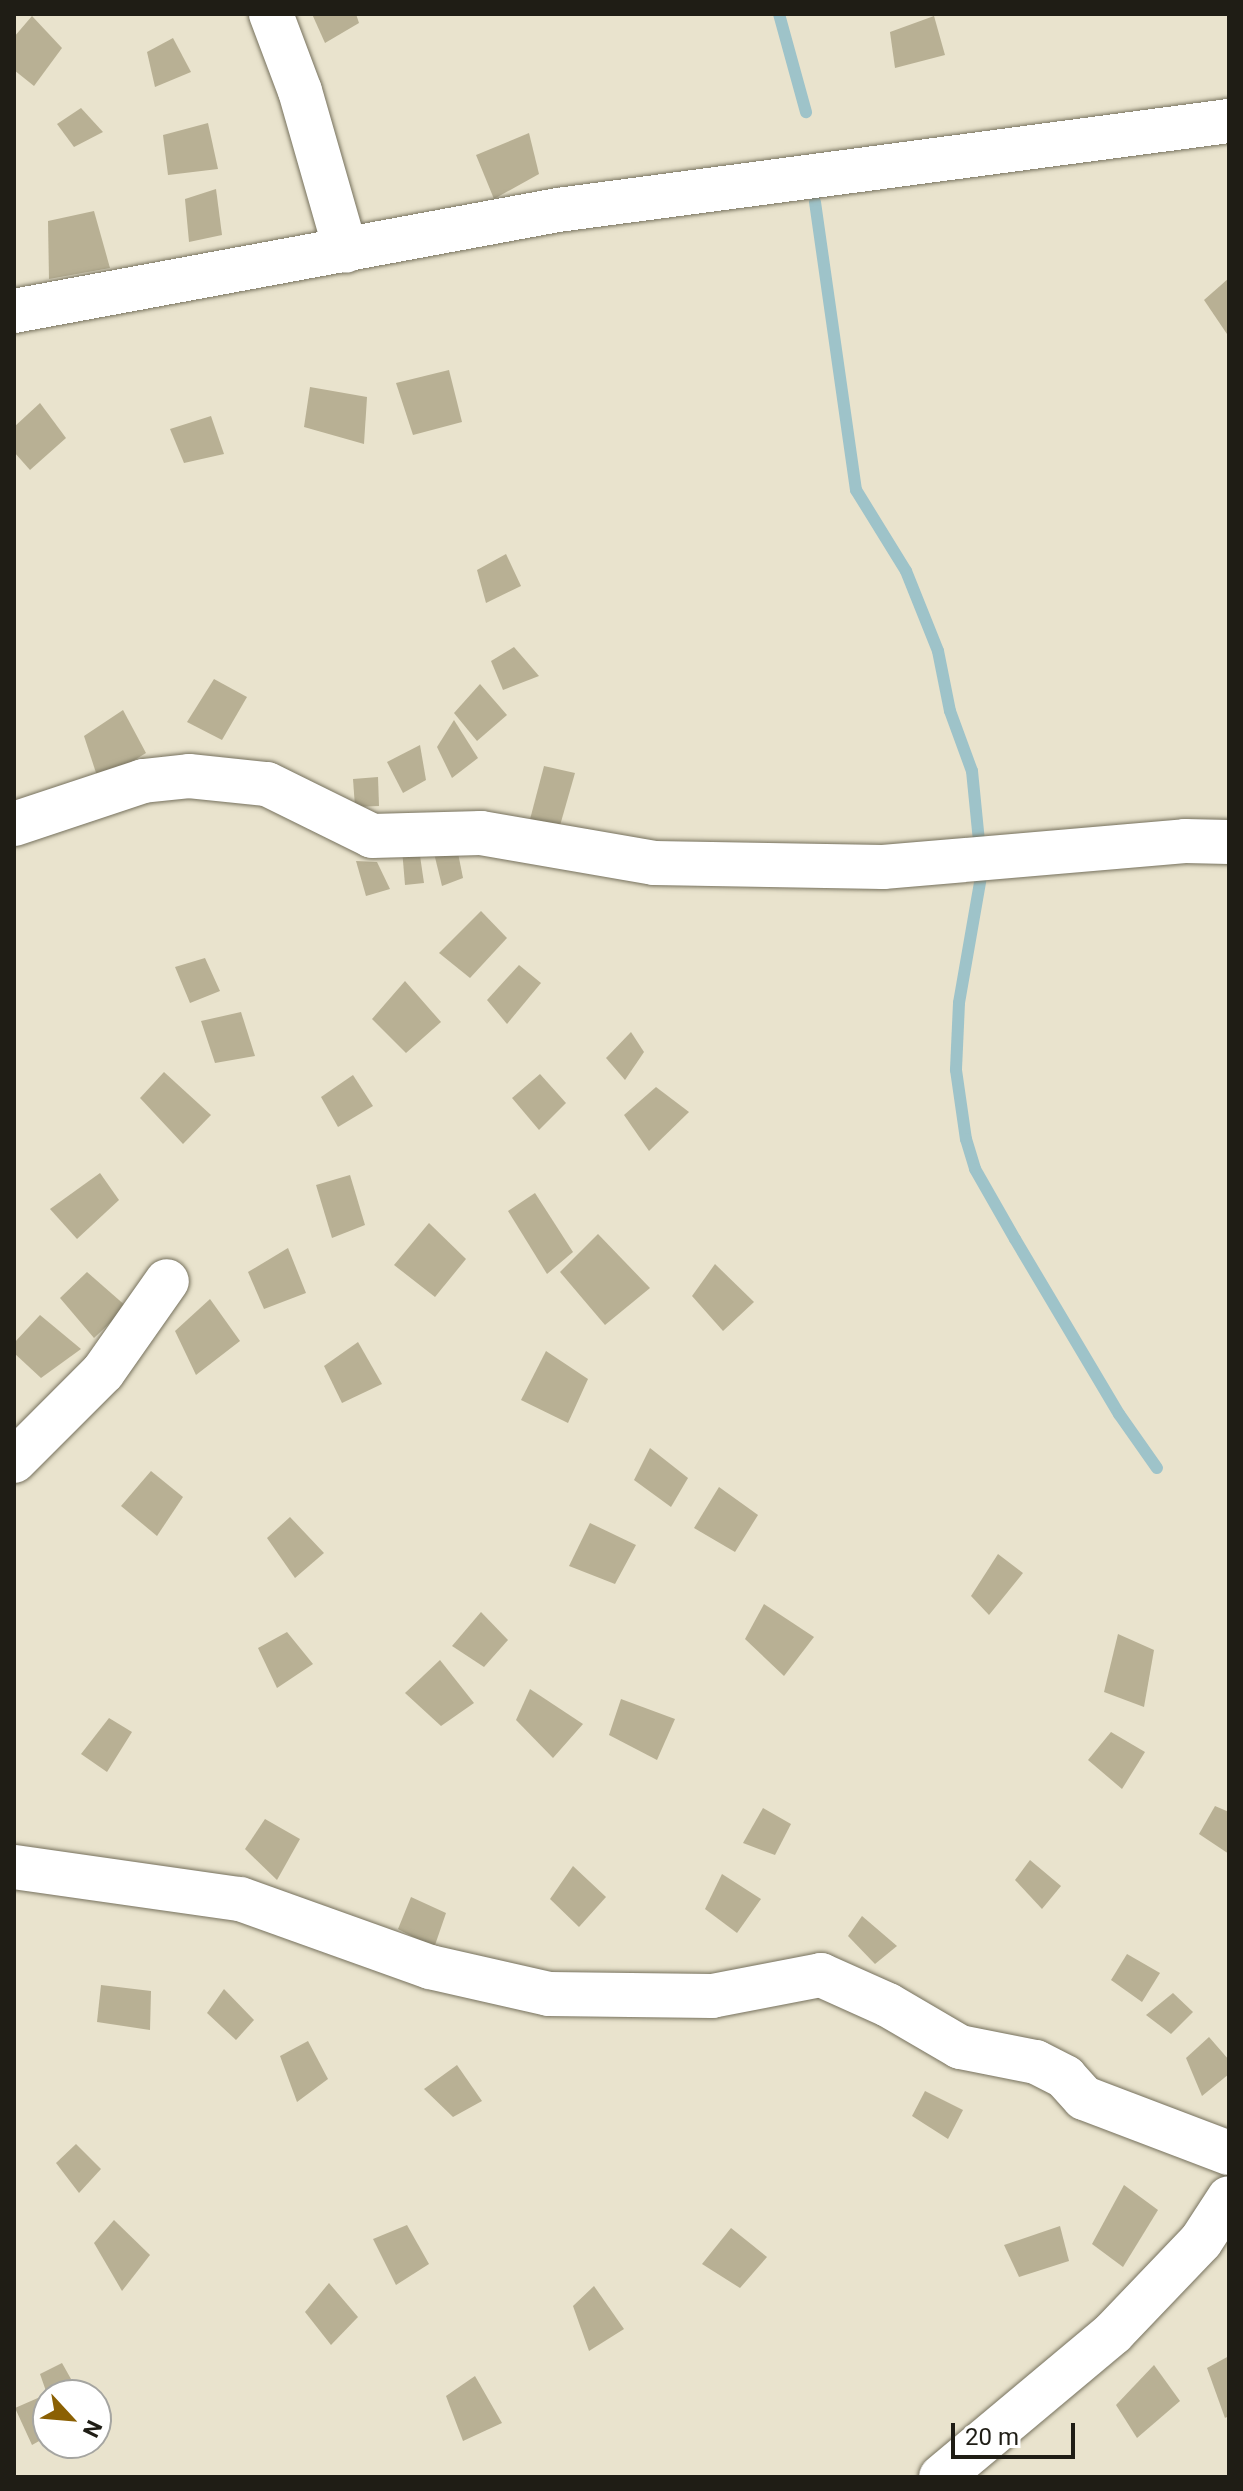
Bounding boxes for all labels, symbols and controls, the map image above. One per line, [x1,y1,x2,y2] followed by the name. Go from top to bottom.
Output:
[32,2379,112,2459] north arrow
[955,2407,1079,2457] scale bar
[78,2416,107,2441] text: N
[965,2423,1019,2451] text: 20 m

